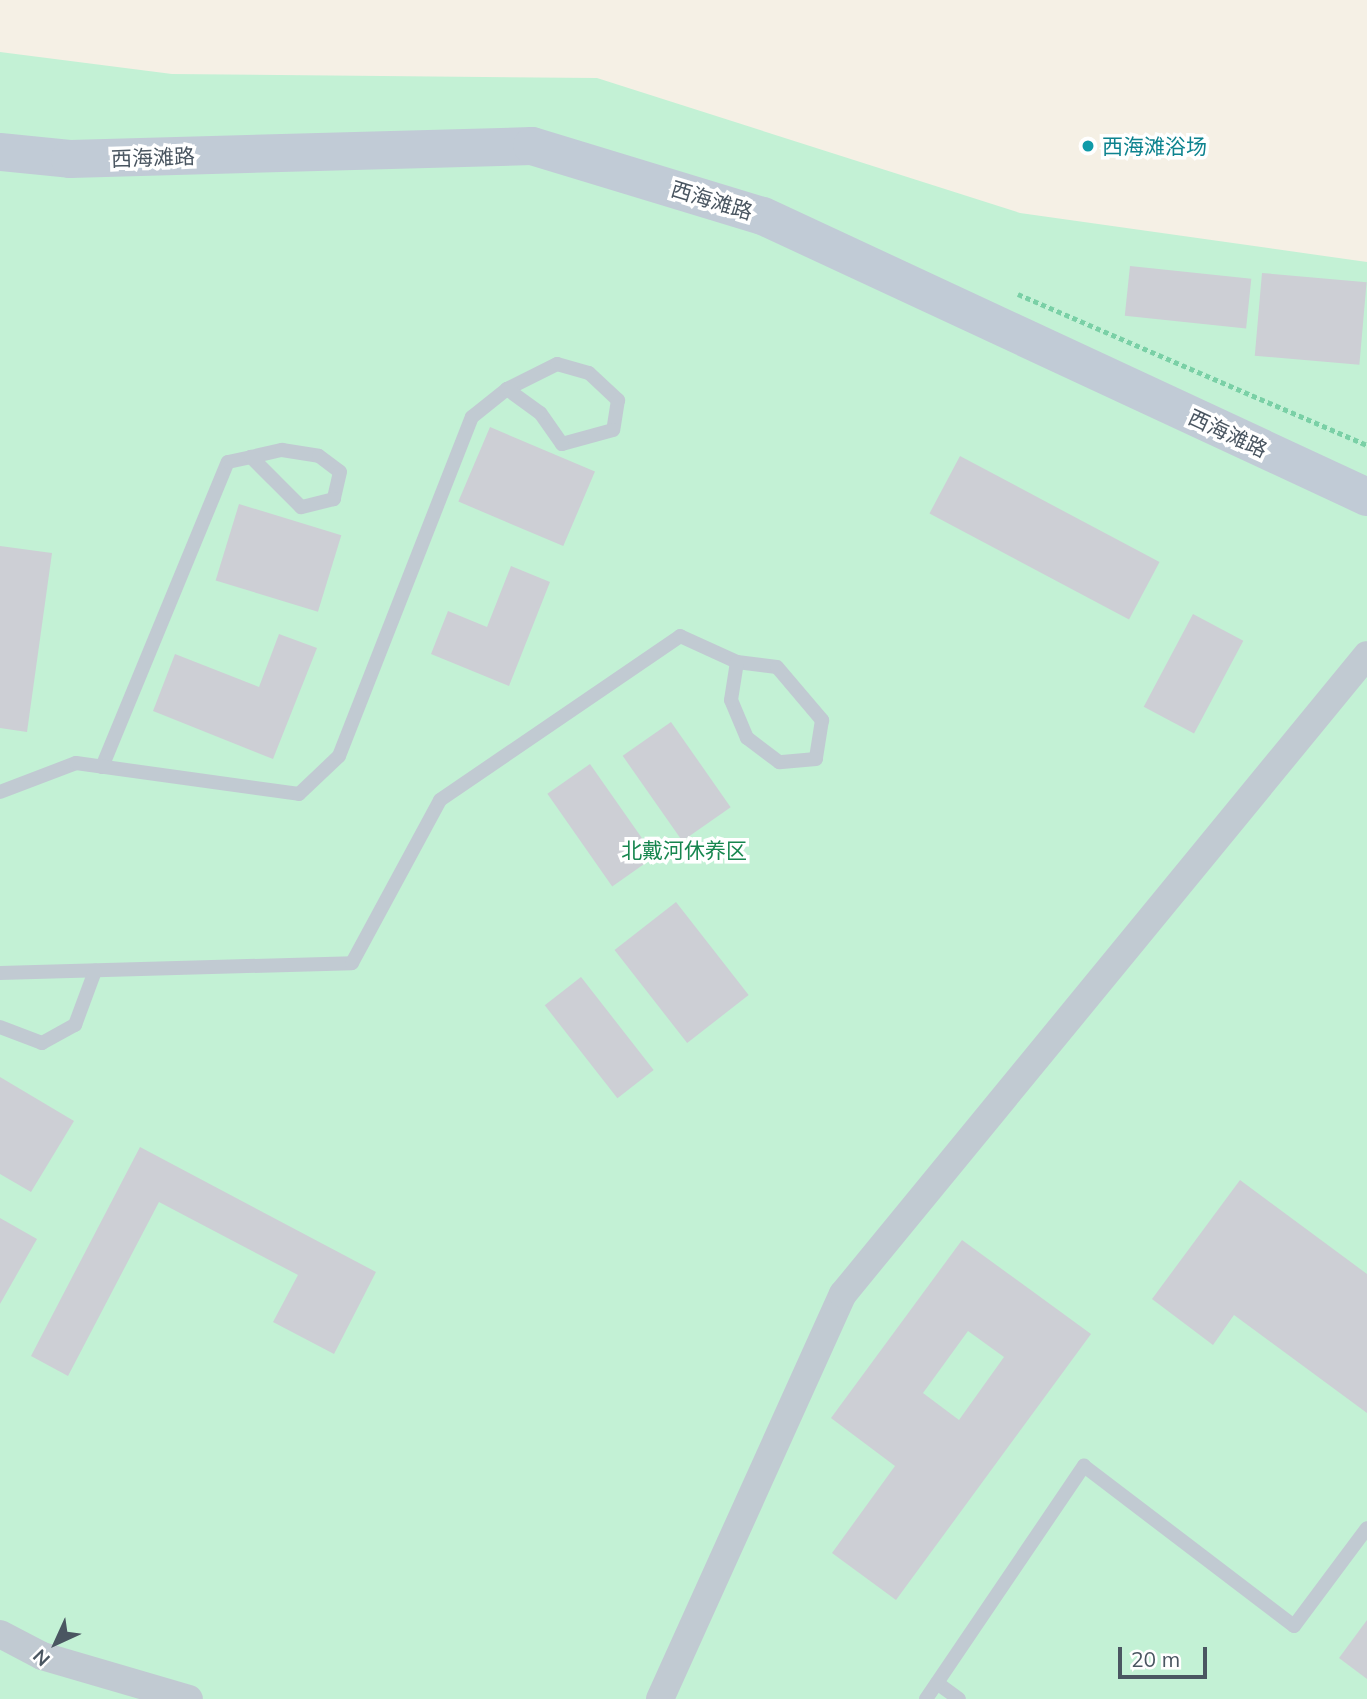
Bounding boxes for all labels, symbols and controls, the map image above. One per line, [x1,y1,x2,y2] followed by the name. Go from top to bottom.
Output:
[1102,133,1207,159] place label: 西海滩浴场
[1080,138,1096,154] marker: 西海滩浴场
[111,143,195,171] street label: 西海滩路
[668,176,756,224] street label: 西海滩路
[1185,404,1271,462] street label: 西海滩路
[621,837,747,863] park label: 北戴河休养区
[21,1608,91,1678] north arrow
[1122,1632,1211,1676] scale bar
[28,1644,55,1671] text: N
[1131,1646,1180,1672] text: 20 m

